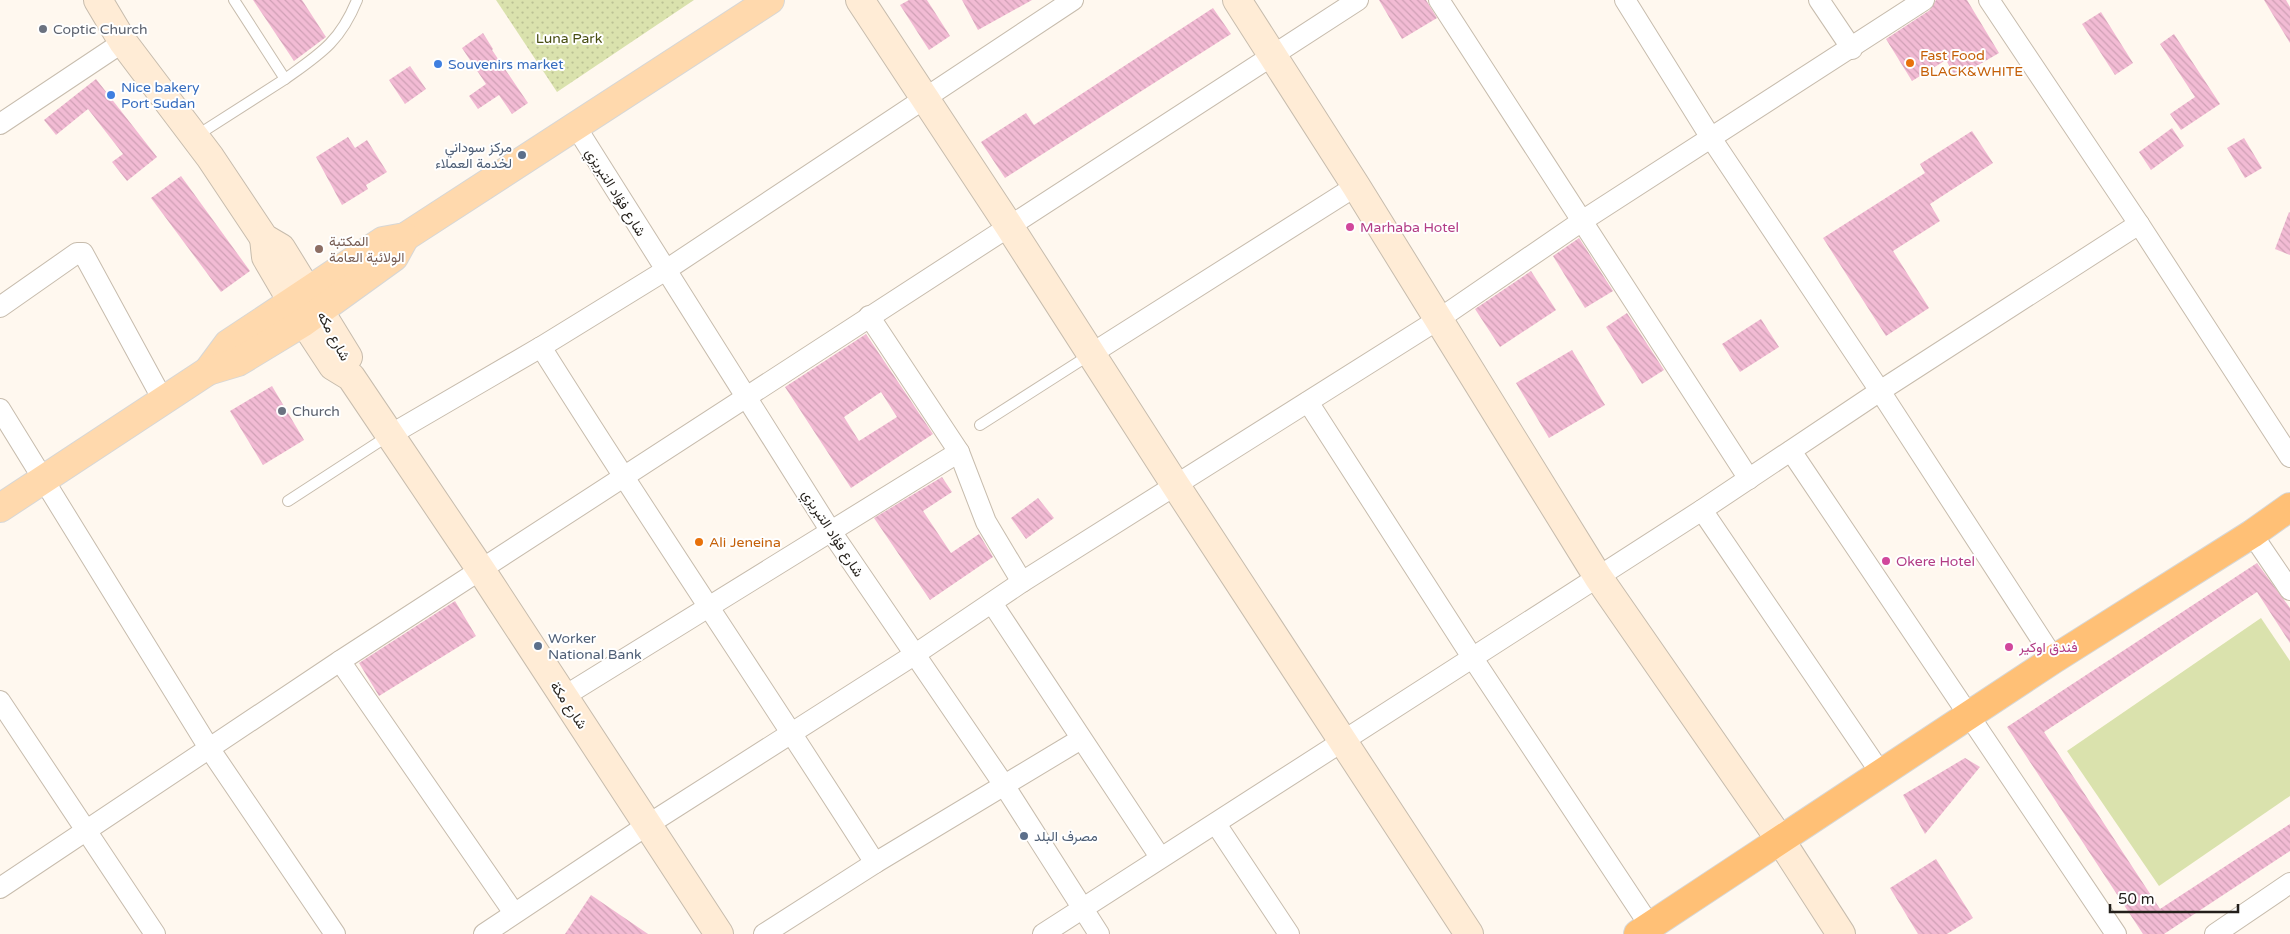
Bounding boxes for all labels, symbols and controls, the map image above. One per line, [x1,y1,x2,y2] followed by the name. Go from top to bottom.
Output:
[53,21,148,38] place label: Coptic Church
[37,23,49,35] marker: Coptic Church
[536,30,603,47] park label: Luna Park
[1920,47,2023,80] place label: Fast Food BLACK&WHITE
[448,56,564,73] place label: Souvenirs market
[1904,57,1916,69] marker: Fast Food BLACK&WHITE
[432,58,444,70] marker: Souvenirs market
[121,79,200,112] place label: Nice bakery Port Sudan
[105,89,117,101] marker: Nice bakery Port Sudan
[435,139,512,172] place label: مركز سوداني لخدمة العملاء
[579,145,649,241] street label: شارع فؤاد التبريزي
[516,149,528,161] marker: مركز سوداني لخدمة العملاء
[1360,219,1459,236] place label: Marhaba Hotel
[1344,221,1356,233] marker: Marhaba Hotel
[329,233,404,266] place label: المكتبة الولائية العامة
[313,243,325,255] marker: المكتبة الولائية العامة
[312,309,354,365] street label: شارع مكه
[292,403,340,420] place label: Church
[276,405,288,417] marker: Church
[796,486,867,582] street label: شارع فؤاد التبريزي
[709,534,781,551] place label: Ali Jeneina
[693,536,705,548] marker: Ali Jeneina
[1896,553,1975,570] place label: Okere Hotel
[1880,555,1892,567] marker: Okere Hotel
[548,630,642,663] place label: Worker National Bank
[2018,639,2078,656] place label: فندق اوكير
[532,640,544,652] marker: Worker National Bank
[2003,641,2015,653] marker: فندق اوكير
[545,678,591,733] street label: شارع مكة
[1034,828,1098,845] place label: مصرف البلد
[1018,830,1030,842] marker: مصرف البلد
[2110,882,2238,914] scale bar
[2118,890,2155,908] text: 50 m

